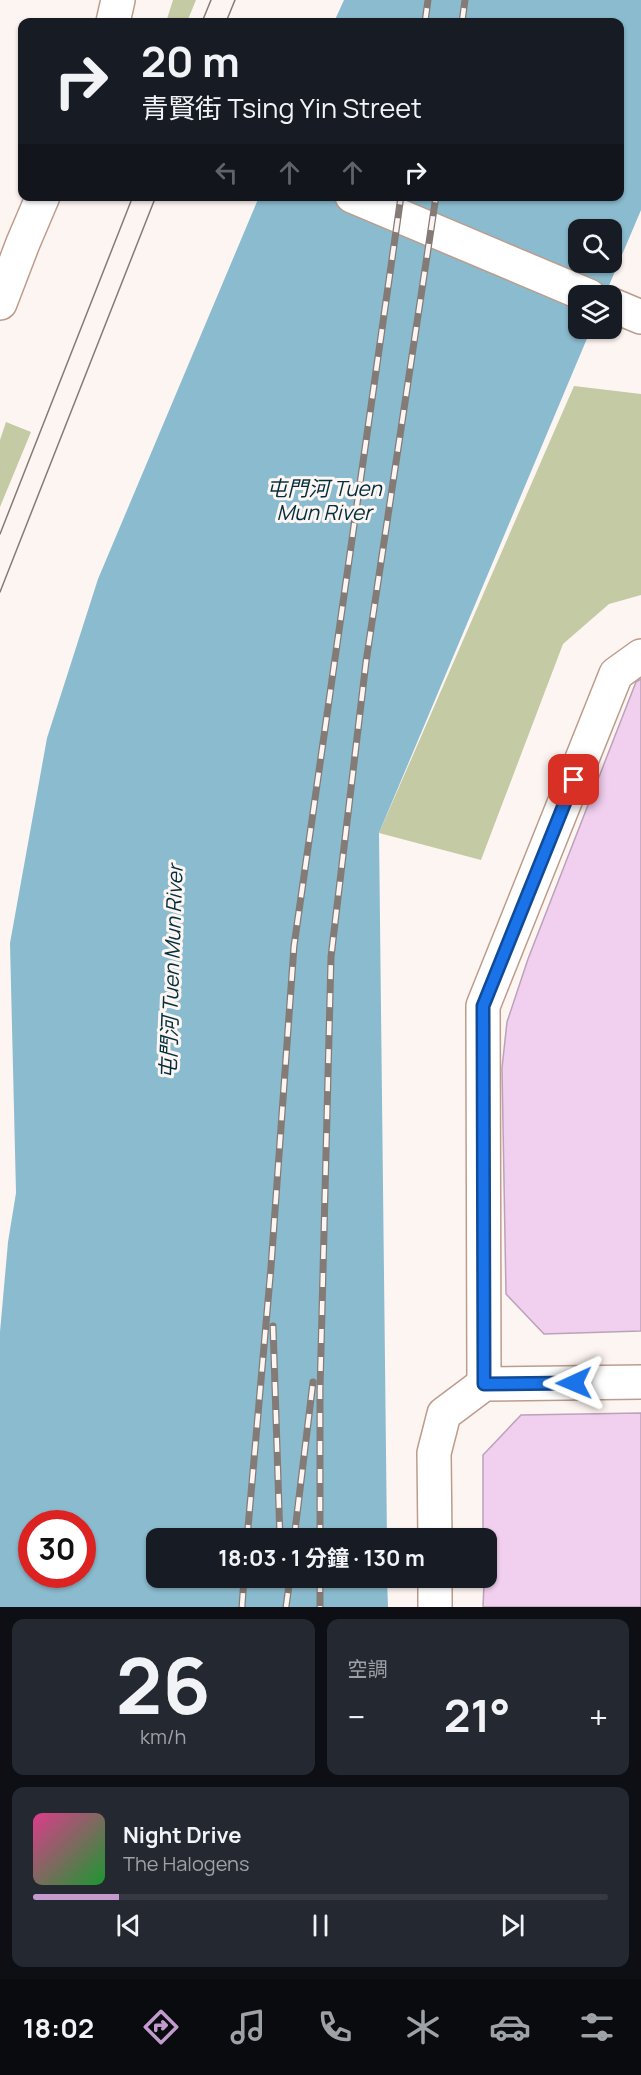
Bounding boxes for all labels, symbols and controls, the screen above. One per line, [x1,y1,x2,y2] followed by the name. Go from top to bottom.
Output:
[141,32,240,90] text: 20 m
[42,42,120,120] icon: right
[141,89,422,126] text: 青賢街 Tsing Yin Street
[210,156,243,189] icon: left
[273,156,306,189] icon: ahead
[336,156,369,189] icon: ahead
[399,156,432,189] icon: right
[568,219,622,339] map controls
[568,219,622,273] button: search
[568,285,622,339] button: layers
[266,474,383,526] water label: 屯門河 Tuen Mun River
[548,754,599,805] pin
[557,763,590,796] icon: arrive
[153,862,189,1080] water label: 屯門河 Tuen Mun River
[542,1351,606,1415] position arrow
[18,1510,96,1588] speed limit sign: 30
[218,1543,425,1573] text: 18:03 · 1 分鐘 · 130 m
[116,1631,211,1737] text: 26
[348,1655,388,1682] text: 空調
[444,1684,511,1746] text: 21°
[348,1694,365,1739] text: −
[589,1694,608,1739] text: +
[140,1723,187,1750] text: km/h
[123,1820,242,1850] text: Night Drive
[123,1850,249,1877] text: The Halogens
[112,1909,145,1942] icon: previous
[304,1909,337,1942] icon: pause
[496,1909,529,1942] icon: next
[140,2006,182,2048] icon: directions
[227,2006,269,2048] icon: music
[314,2006,356,2048] icon: phone
[402,2006,444,2048] icon: climate
[489,2006,531,2048] icon: car
[576,2006,618,2048] icon: filters
[23,2009,94,2046] text: 18:02

